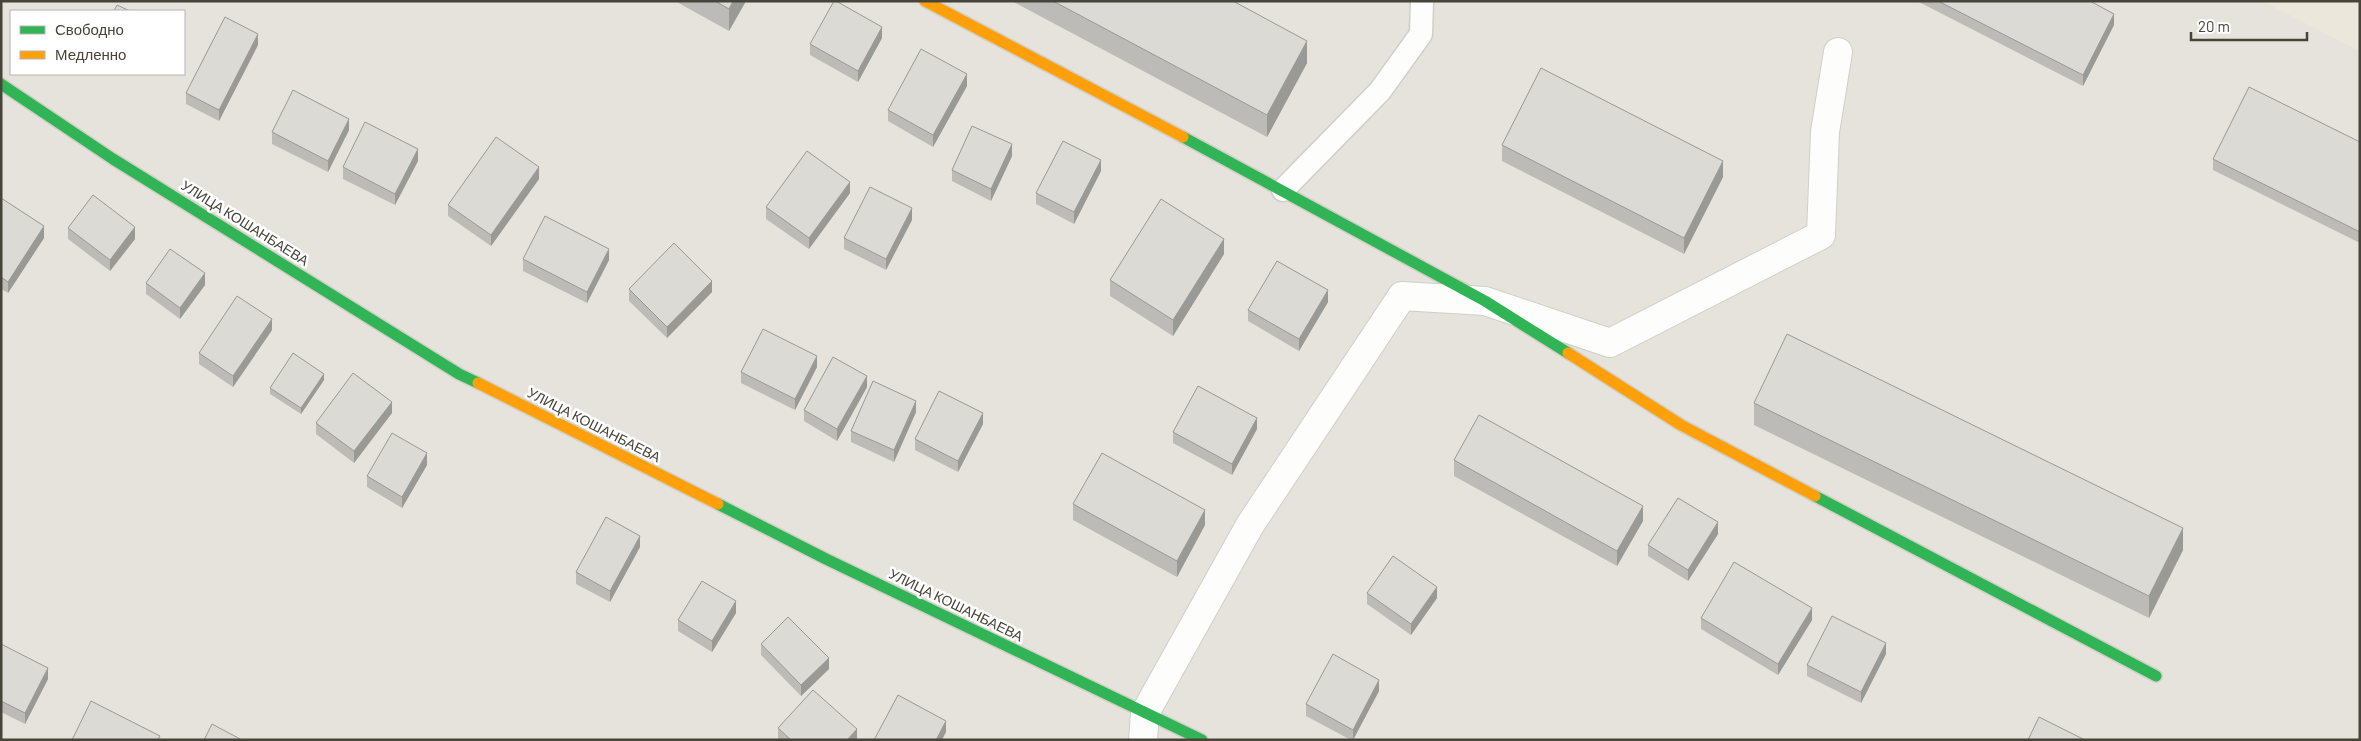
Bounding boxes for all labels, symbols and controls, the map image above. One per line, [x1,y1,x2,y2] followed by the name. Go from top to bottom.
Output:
[10,10,185,75] legend
[2191,10,2307,42] scale bar
[2198,17,2230,35] text: 20 m
[55,20,124,38] text: Свободно
[55,45,126,63] text: Медленно
[178,176,313,269] street label: УЛИЦА КОШАНБАЕВА
[525,384,664,466] street label: УЛИЦА КОШАНБАЕВА
[886,565,1027,645] street label: УЛИЦА КОШАНБАЕВА

